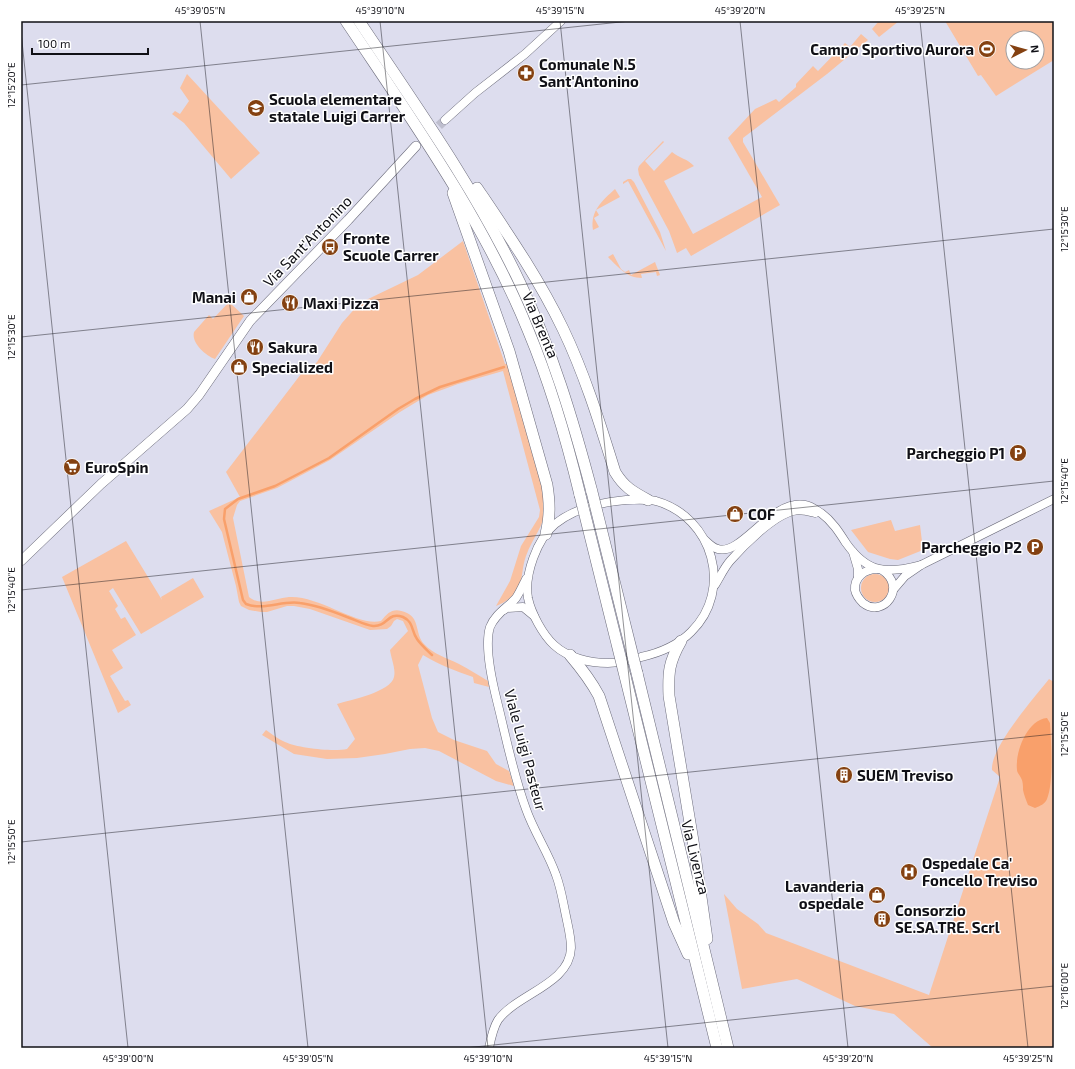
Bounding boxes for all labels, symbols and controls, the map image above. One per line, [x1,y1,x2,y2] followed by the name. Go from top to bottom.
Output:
[175,4,225,16] text: 45°39'05"N
[355,4,405,16] text: 45°39'10"N
[536,4,584,16] text: 45°39'15"N
[715,4,765,16] text: 45°39'20"N
[895,4,945,16] text: 45°39'25"N
[32,30,148,56] scale bar
[1005,30,1045,70] north arrow
[38,36,70,50] text: 100 m
[977,39,997,59] sports icon: Campo Sportivo Aurora
[810,40,974,58] place label: Campo Sportivo Aurora
[1029,44,1042,54] text: N
[539,55,639,90] place label: Comunale N.5 Sant'Antonino
[5,62,17,108] text: 12°15'20"E
[516,63,536,83] pharmacy icon: Comunale N.5 Sant'Antonino
[269,90,406,125] place label: Scuola elementare statale Luigi Carrer
[246,98,266,118] school or university icon: Scuola elementare statale Luigi Carrer
[259,192,355,290] street label: Via Sant'Antonino
[1058,206,1070,252] text: 12°15'30"E
[343,229,439,264] place label: Fronte Scuole Carrer
[320,237,340,257] bus stop icon: Fronte Scuole Carrer
[239,287,259,307] shop icon: Manai
[192,288,236,306] place label: Manai
[519,289,563,361] street label: Via Brenta
[280,293,300,313] restaurant icon: Maxi Pizza
[303,294,379,312] place label: Maxi Pizza
[5,314,17,360] text: 12°15'30"E
[245,337,265,357] restaurant icon: Sakura
[268,338,318,356] place label: Sakura
[229,357,249,377] shop icon: Specialized
[252,358,333,376] place label: Specialized
[1008,443,1028,463] parking icon: Parcheggio P1
[906,444,1005,462] place label: Parcheggio P1
[62,457,82,477] supermarket icon: EuroSpin
[85,458,149,476] place label: EuroSpin
[1058,458,1070,504] text: 12°15'40"E
[725,504,745,524] shop icon: COF
[748,505,775,523] place label: COF
[1025,537,1045,557] parking icon: Parcheggio P2
[921,538,1022,556] place label: Parcheggio P2
[5,567,17,613] text: 12°15'40"E
[501,687,551,813] street label: Viale Luigi Pasteur
[1058,711,1070,757] text: 12°15'50"E
[834,765,854,785] building icon: SUEM Treviso
[857,766,954,784] place label: SUEM Treviso
[678,818,714,896] street label: Via Livenza
[5,819,17,865] text: 12°15'50"E
[922,854,1038,889] place label: Ospedale Ca' Foncello Treviso
[899,862,919,882] hospital icon: Ospedale Ca' Foncello Treviso
[785,877,864,912] place label: Lavanderia ospedale
[867,885,887,905] shop icon: Lavanderia ospedale
[895,901,1000,936] place label: Consorzio SE.SA.TRE. Scrl
[872,909,892,929] building icon: Consorzio SE.SA.TRE. Scrl
[1058,962,1070,1009] text: 12°16'00"E
[102,1052,154,1064] text: 45°39'00"N
[283,1052,333,1064] text: 45°39'05"N
[463,1052,513,1064] text: 45°39'10"N
[644,1052,692,1064] text: 45°39'15"N
[823,1052,873,1064] text: 45°39'20"N
[1003,1052,1053,1064] text: 45°39'25"N

